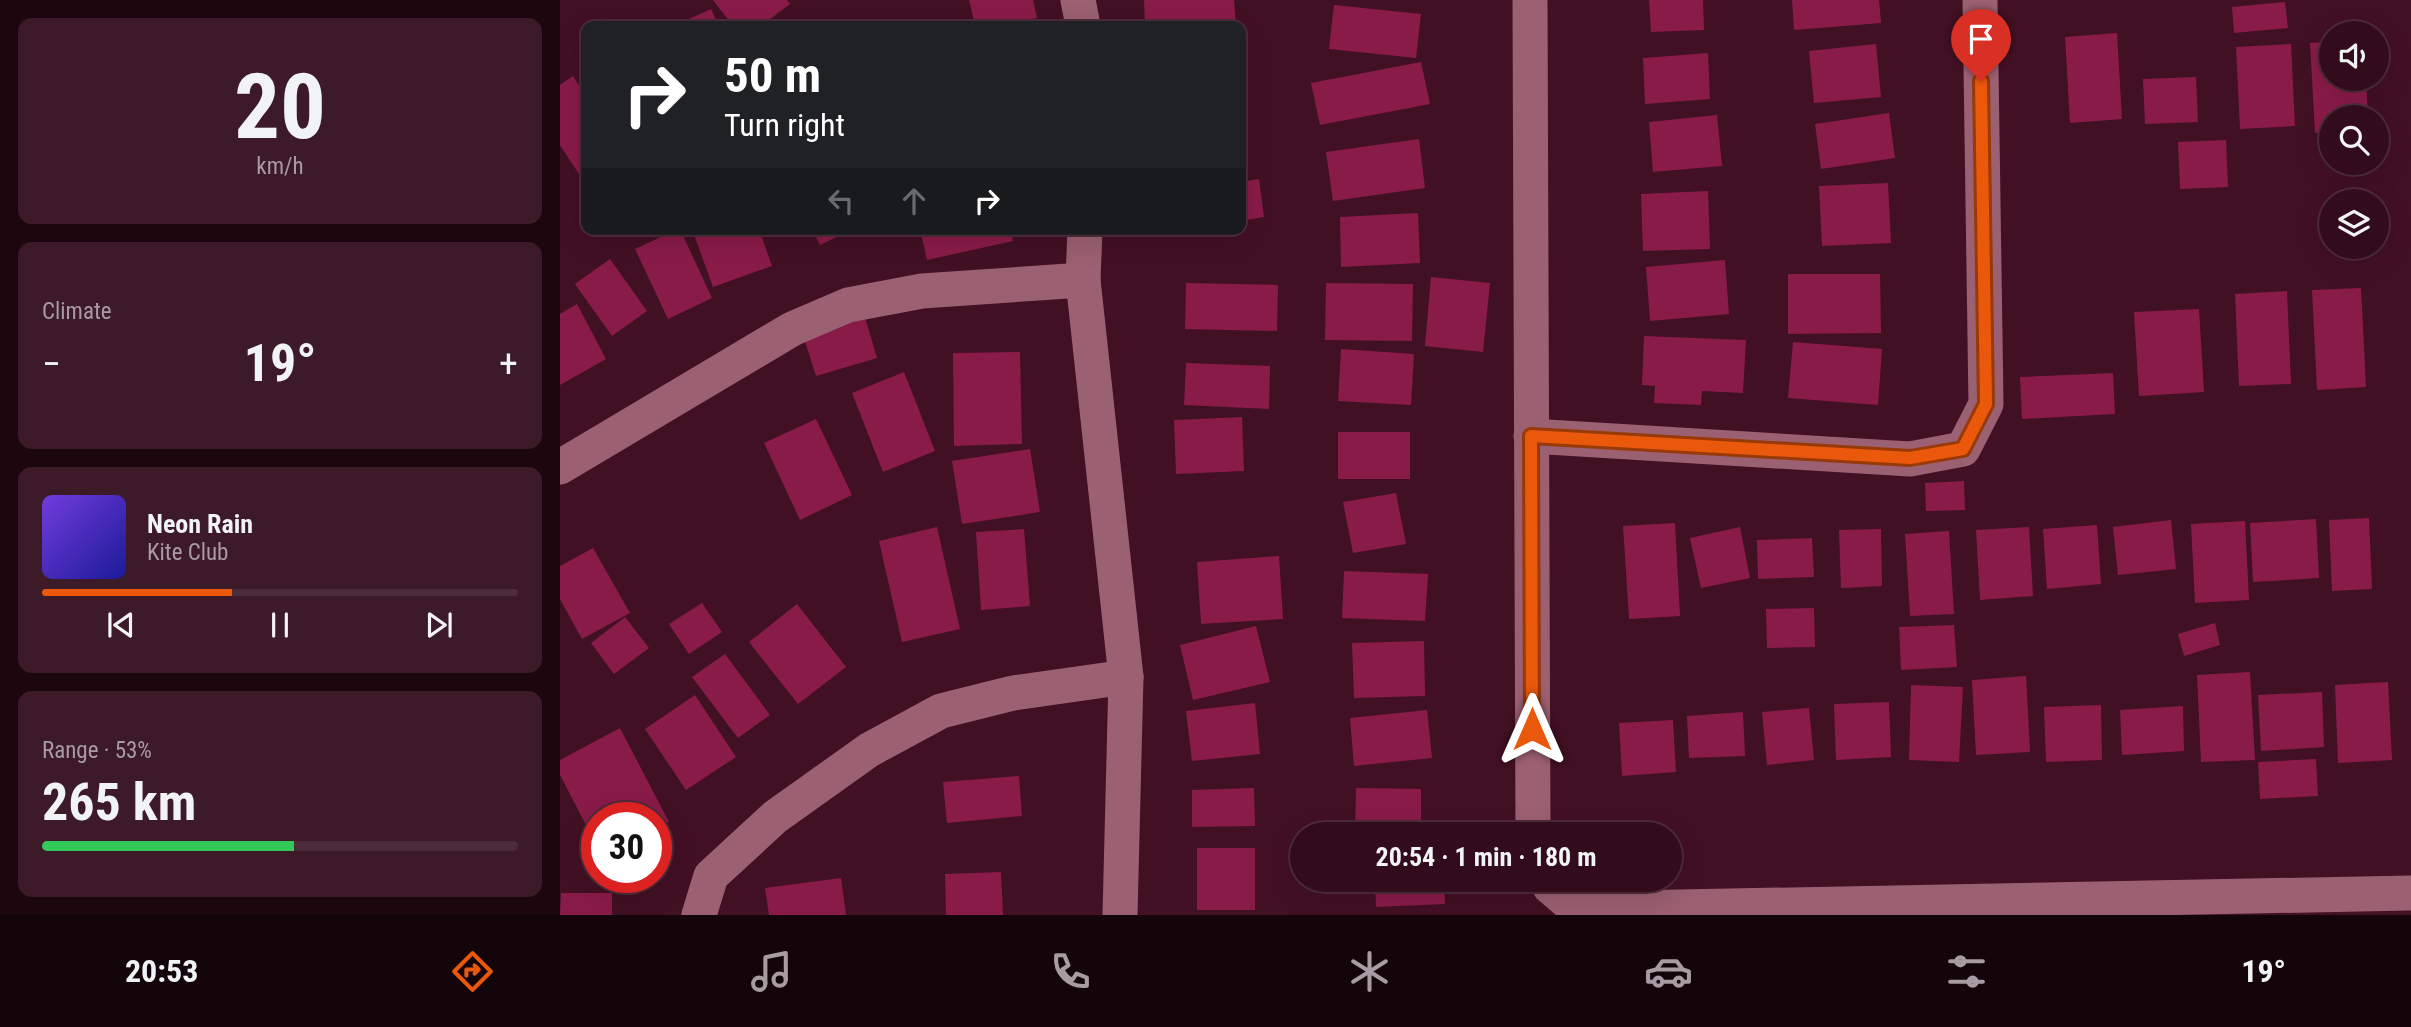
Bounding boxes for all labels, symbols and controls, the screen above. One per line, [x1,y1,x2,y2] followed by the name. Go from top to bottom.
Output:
[1951,9,2011,81] pin
[1962,20,2000,58] icon: arrive
[2319,21,2389,259] map controls
[2319,21,2389,91] button: sound
[724,47,821,104] text: 50 m
[609,49,700,140] icon: right
[234,54,326,160] text: 20
[2319,105,2389,175] button: search
[724,106,845,144] text: Turn right
[256,153,304,180] text: km/h
[822,182,860,220] icon: left
[895,182,933,220] icon: ahead
[968,182,1006,220] icon: right
[2319,189,2389,259] button: layers
[42,298,112,325] text: Climate
[244,333,316,394] text: 19°
[42,342,61,386] text: −
[499,342,518,386] text: +
[147,509,253,539] text: Neon Rain
[147,539,228,566] text: Kite Club
[102,606,140,644] icon: previous
[261,606,299,644] icon: pause
[420,606,458,644] icon: next
[1495,692,1569,766] position arrow
[42,737,152,764] text: Range · 53%
[42,772,196,833] text: 265 km
[581,802,672,893] speed limit sign: 30
[1376,842,1596,872] text: 20:54 · 1 min · 180 m
[448,947,497,996] icon: directions
[747,947,796,996] icon: music
[1046,947,1095,996] icon: phone
[1345,947,1394,996] icon: climate
[1644,947,1693,996] icon: car
[1942,947,1991,996] icon: filters
[125,952,198,990] text: 20:53
[2241,952,2286,990] text: 19°

